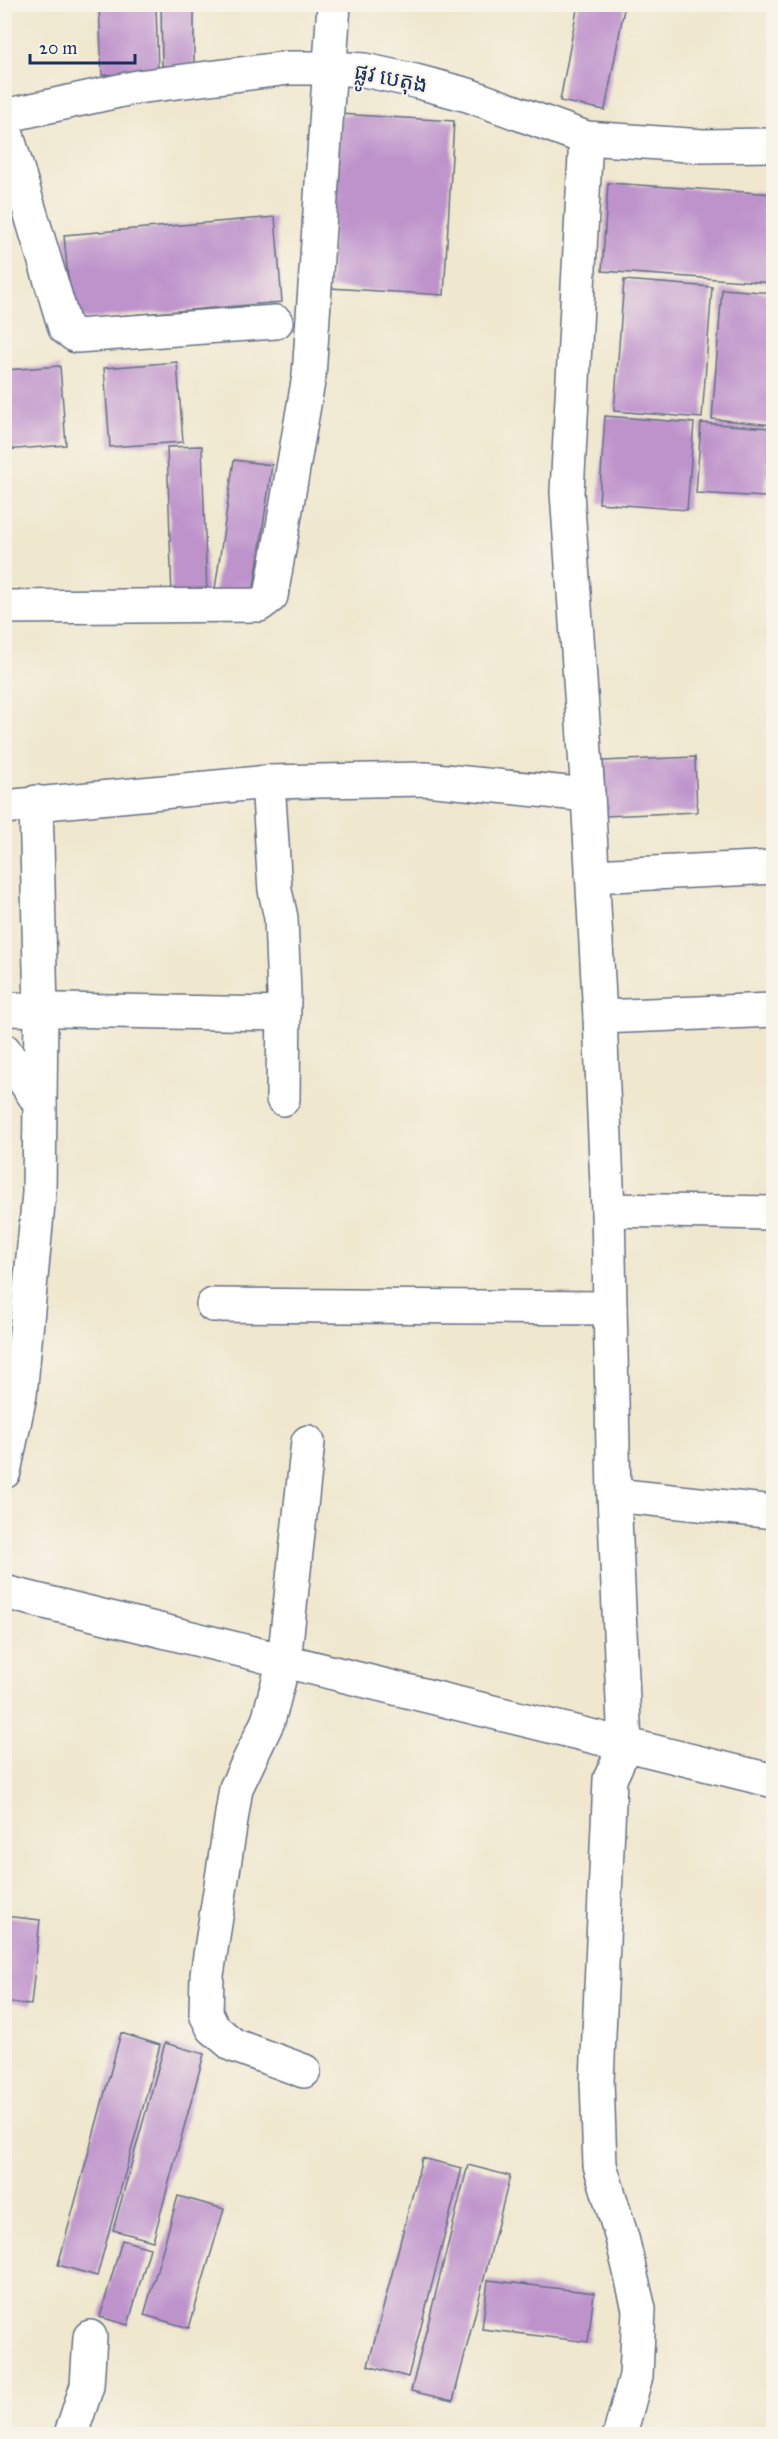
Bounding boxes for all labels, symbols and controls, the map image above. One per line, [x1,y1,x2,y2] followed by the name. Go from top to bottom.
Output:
[30,27,135,65] scale bar
[39,37,77,59] text: 20 m
[351,58,430,105] street label: ផ្លូវ បេតុង

